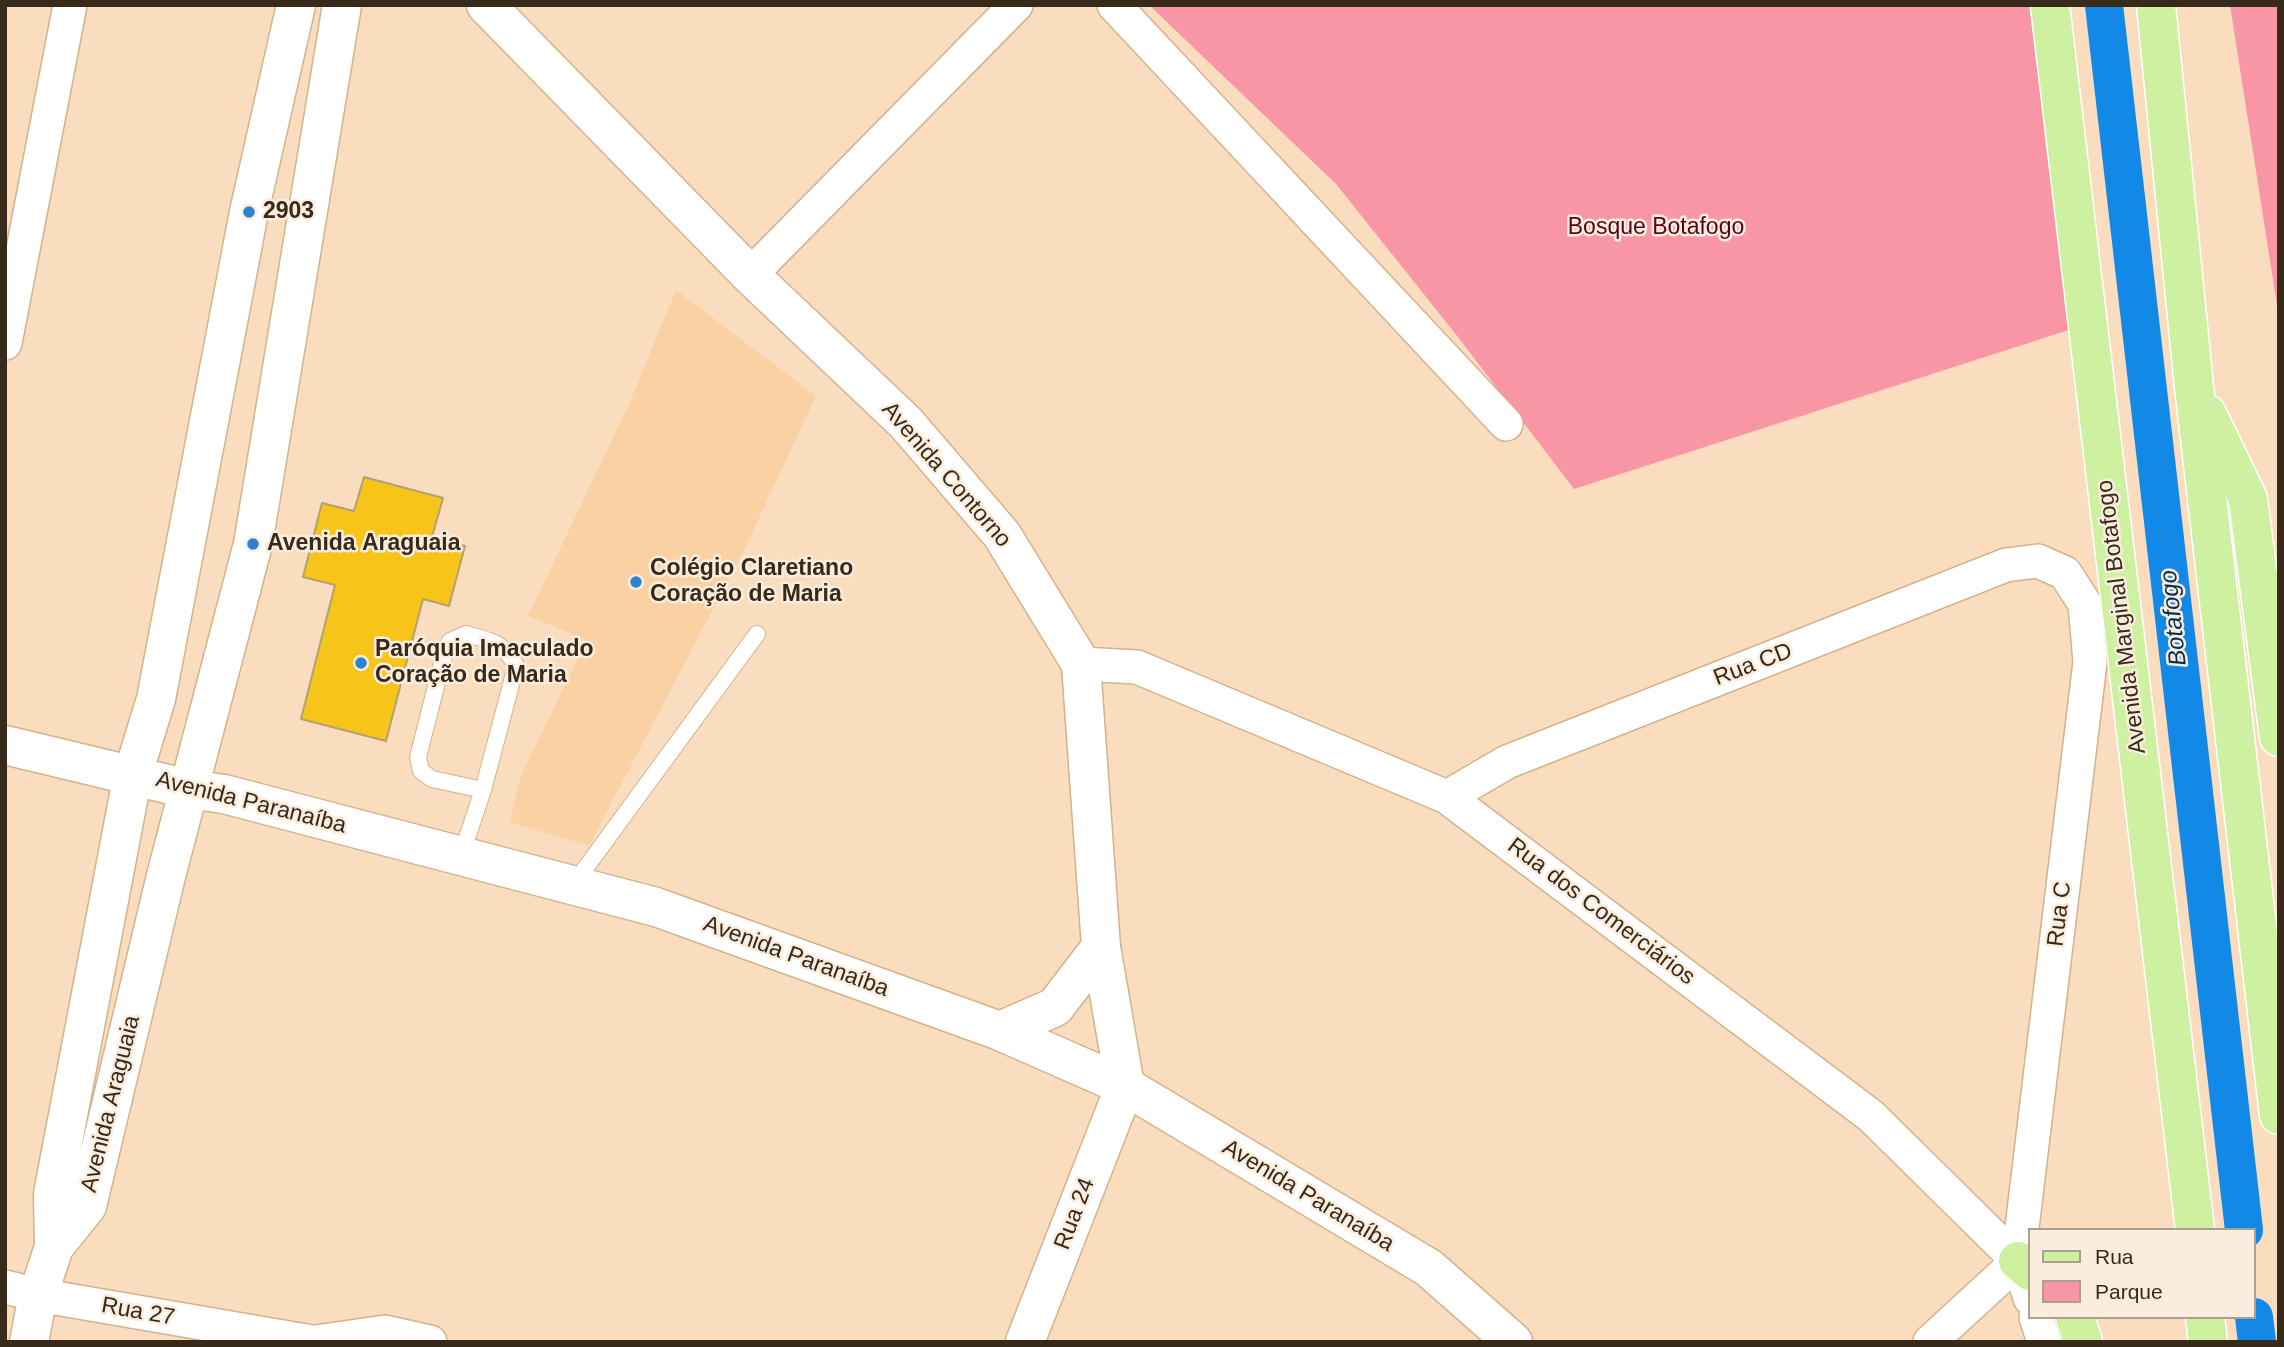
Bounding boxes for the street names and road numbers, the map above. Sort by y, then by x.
street label: Avenida Contorno [875,397,1017,553]
street label: Avenida Marginal Botafogo [2091,478,2153,756]
street label: Rua CD [1710,637,1796,693]
street label: Avenida Paranaíba [153,766,349,840]
street label: Rua dos Comerciários [1502,833,1700,991]
street label: Rua C [2042,880,2078,948]
street label: Avenida Paranaíba [700,911,892,1003]
street label: Avenida Araguaia [76,1013,146,1195]
street label: Avenida Paranaíba [1217,1134,1399,1258]
street label: Rua 24 [1049,1174,1101,1254]
street label: Rua 27 [99,1292,177,1332]

